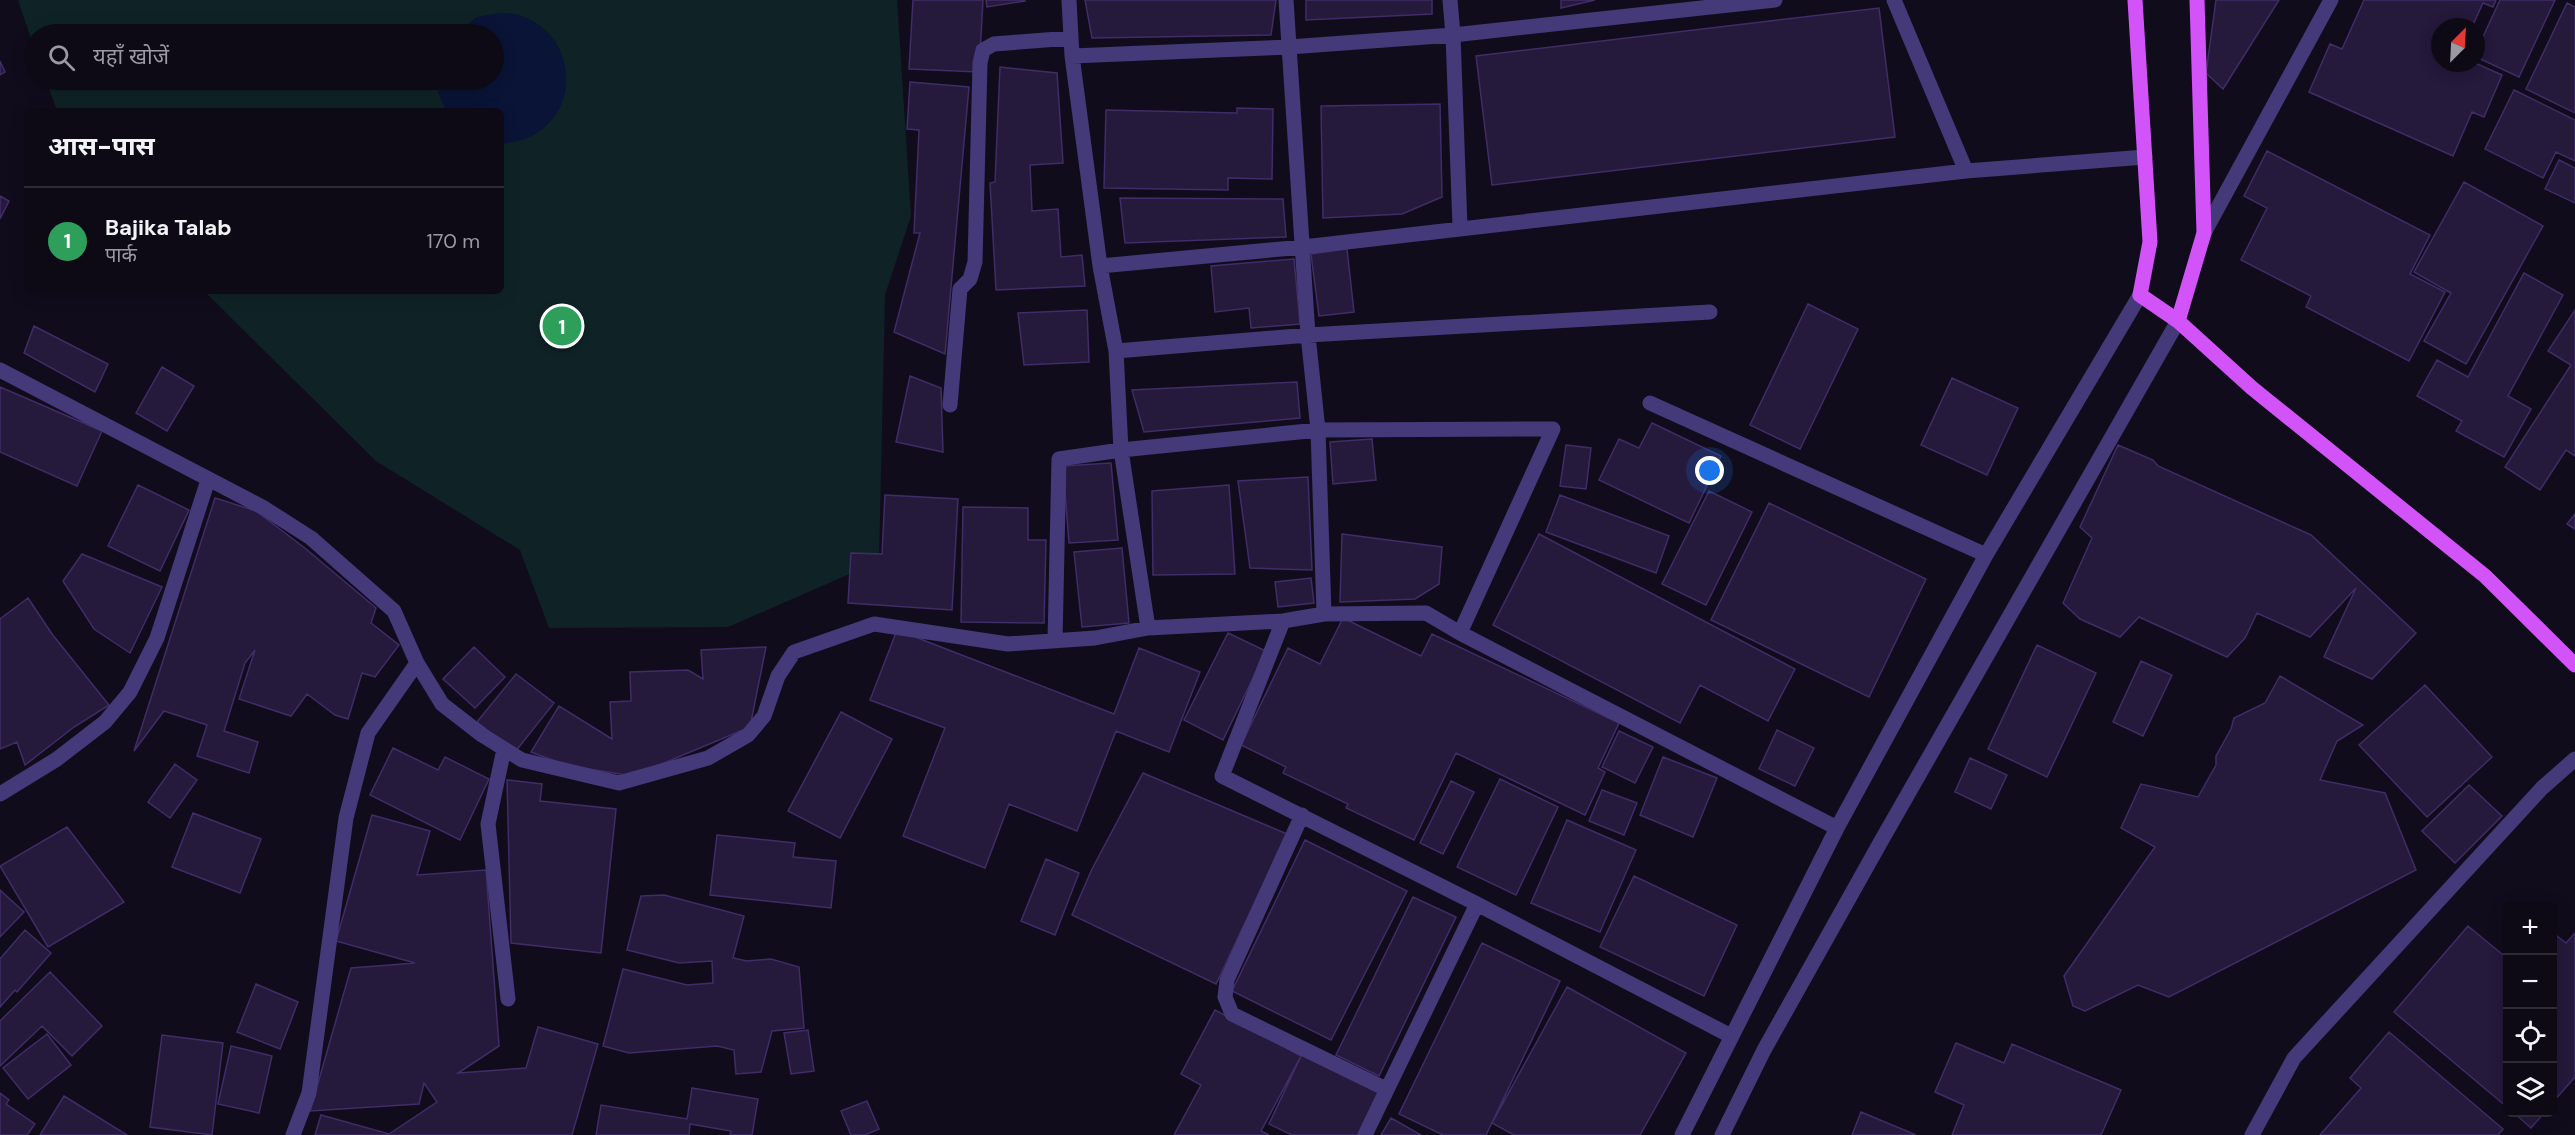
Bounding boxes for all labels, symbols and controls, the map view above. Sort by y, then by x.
north arrow [2431,18,2485,72]
search box [24,24,504,90]
icon: search [45,41,78,74]
text: यहाँ खोजें [93,42,169,71]
text: आस-पास [48,129,155,163]
text: Bajika Talab [105,213,232,242]
text: 1 [64,228,71,254]
text: 170 m [427,228,480,254]
text: पार्क [105,242,137,268]
pin: 1 [542,304,582,348]
your location [1695,456,1724,485]
map controls [2503,901,2557,1117]
button: + [2503,901,2557,955]
button: − [2503,955,2557,1009]
button: locate [2503,1009,2557,1063]
button: layers [2503,1063,2557,1117]

